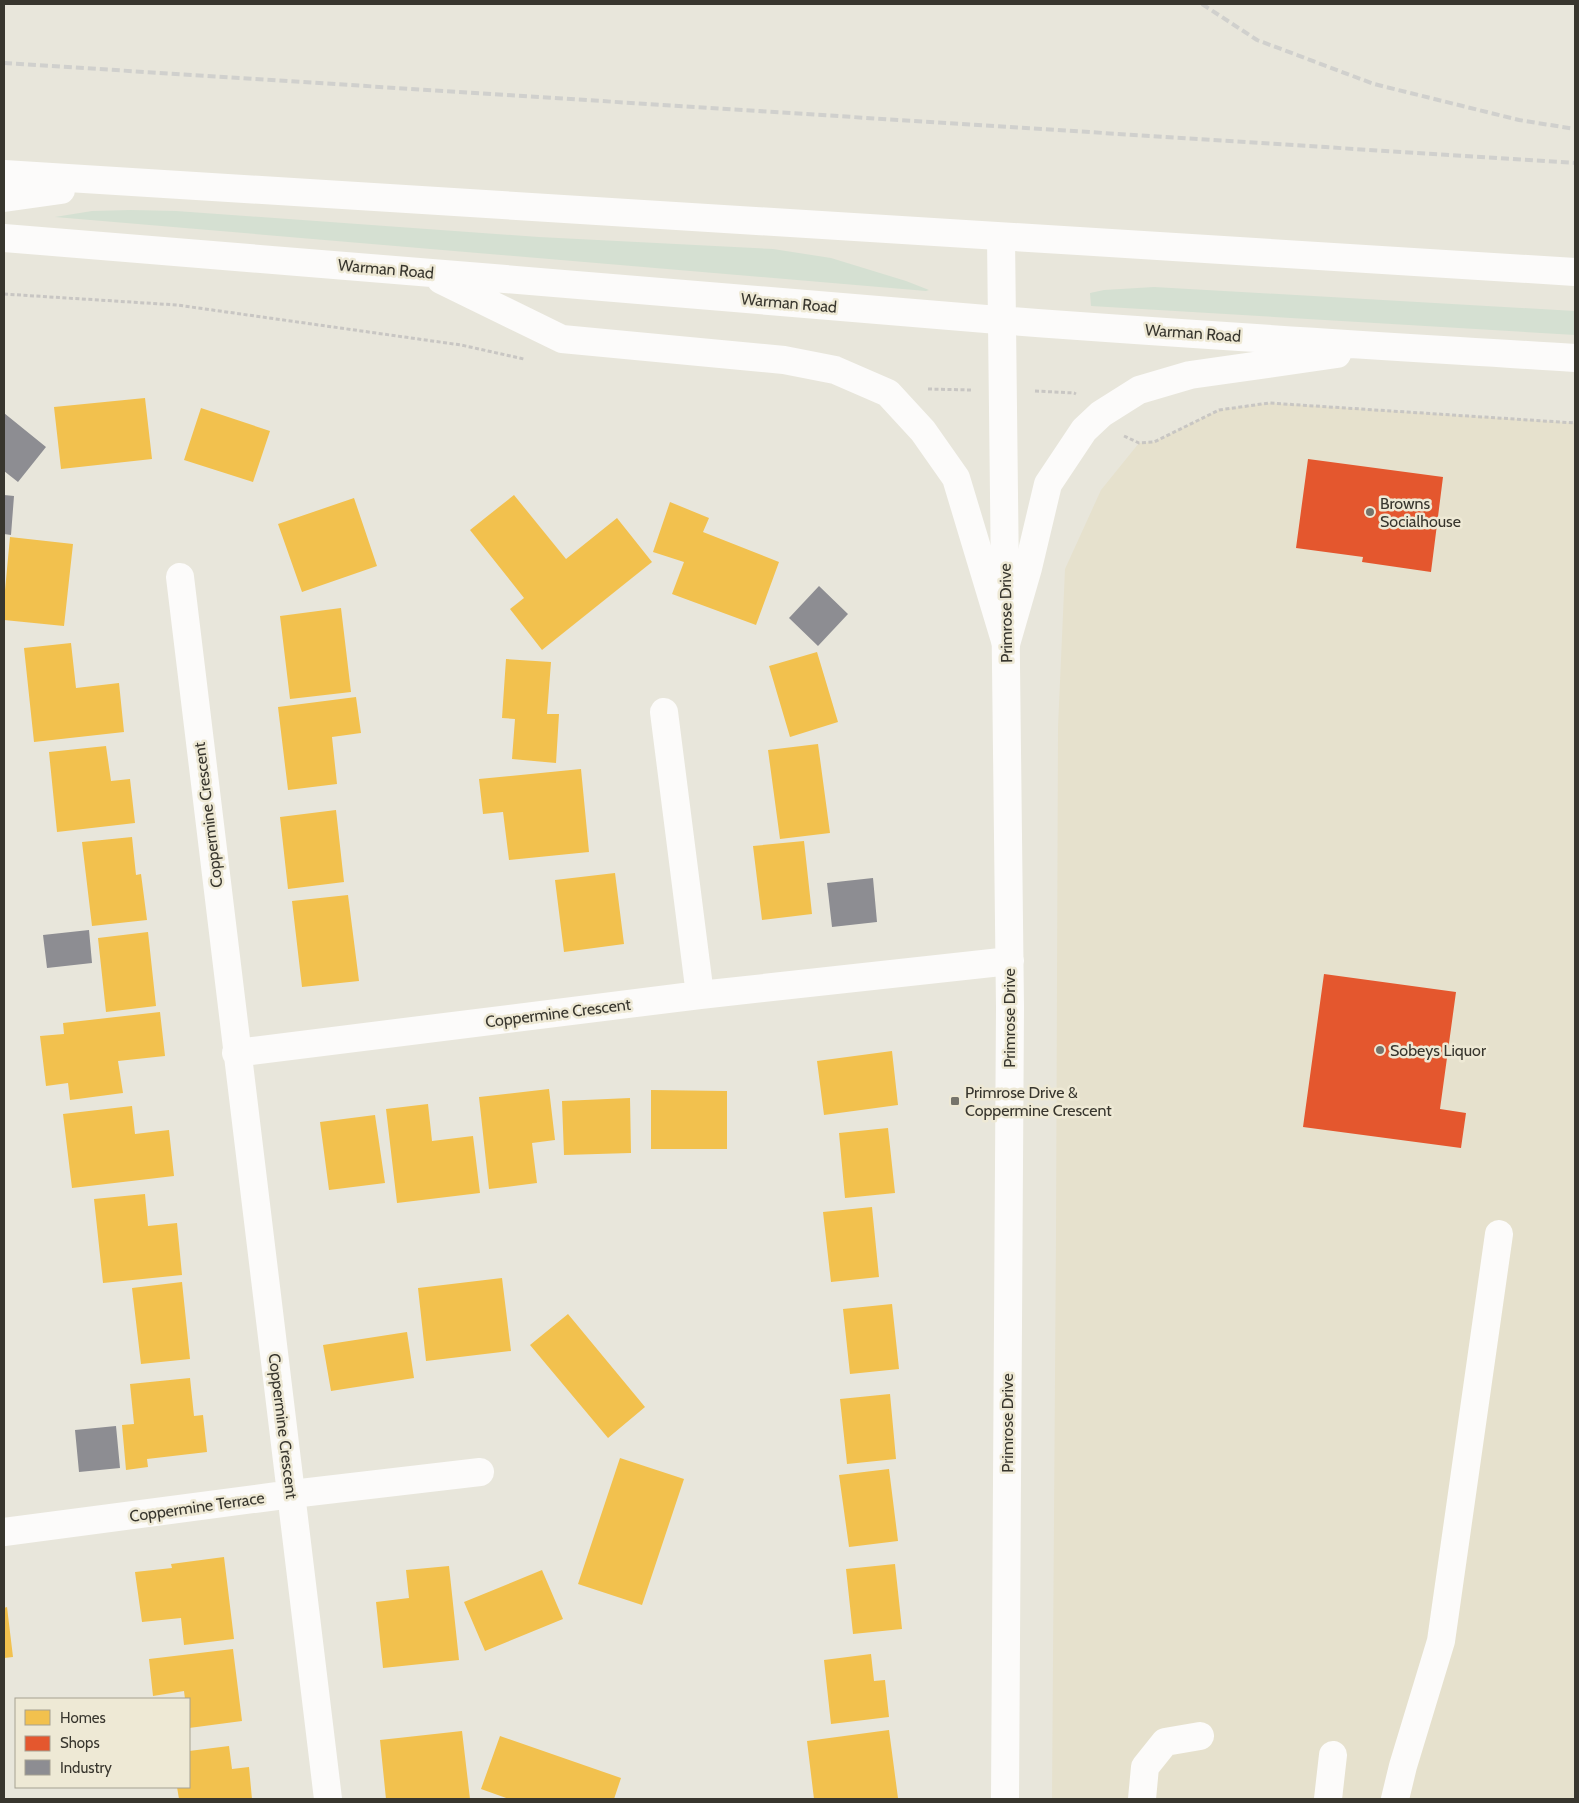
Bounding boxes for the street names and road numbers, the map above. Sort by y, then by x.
street label: Warman Road [337,255,435,283]
street label: Warman Road [740,289,838,317]
street label: Warman Road [1144,320,1242,346]
street label: Primrose Drive [996,563,1016,663]
street label: Coppermine Crescent [190,740,226,889]
street label: Primrose Drive [1000,968,1019,1068]
street label: Coppermine Crescent [484,995,633,1031]
street label: Coppermine Crescent [265,1352,301,1501]
street label: Primrose Drive [998,1373,1017,1473]
street label: Coppermine Terrace [128,1488,266,1526]

